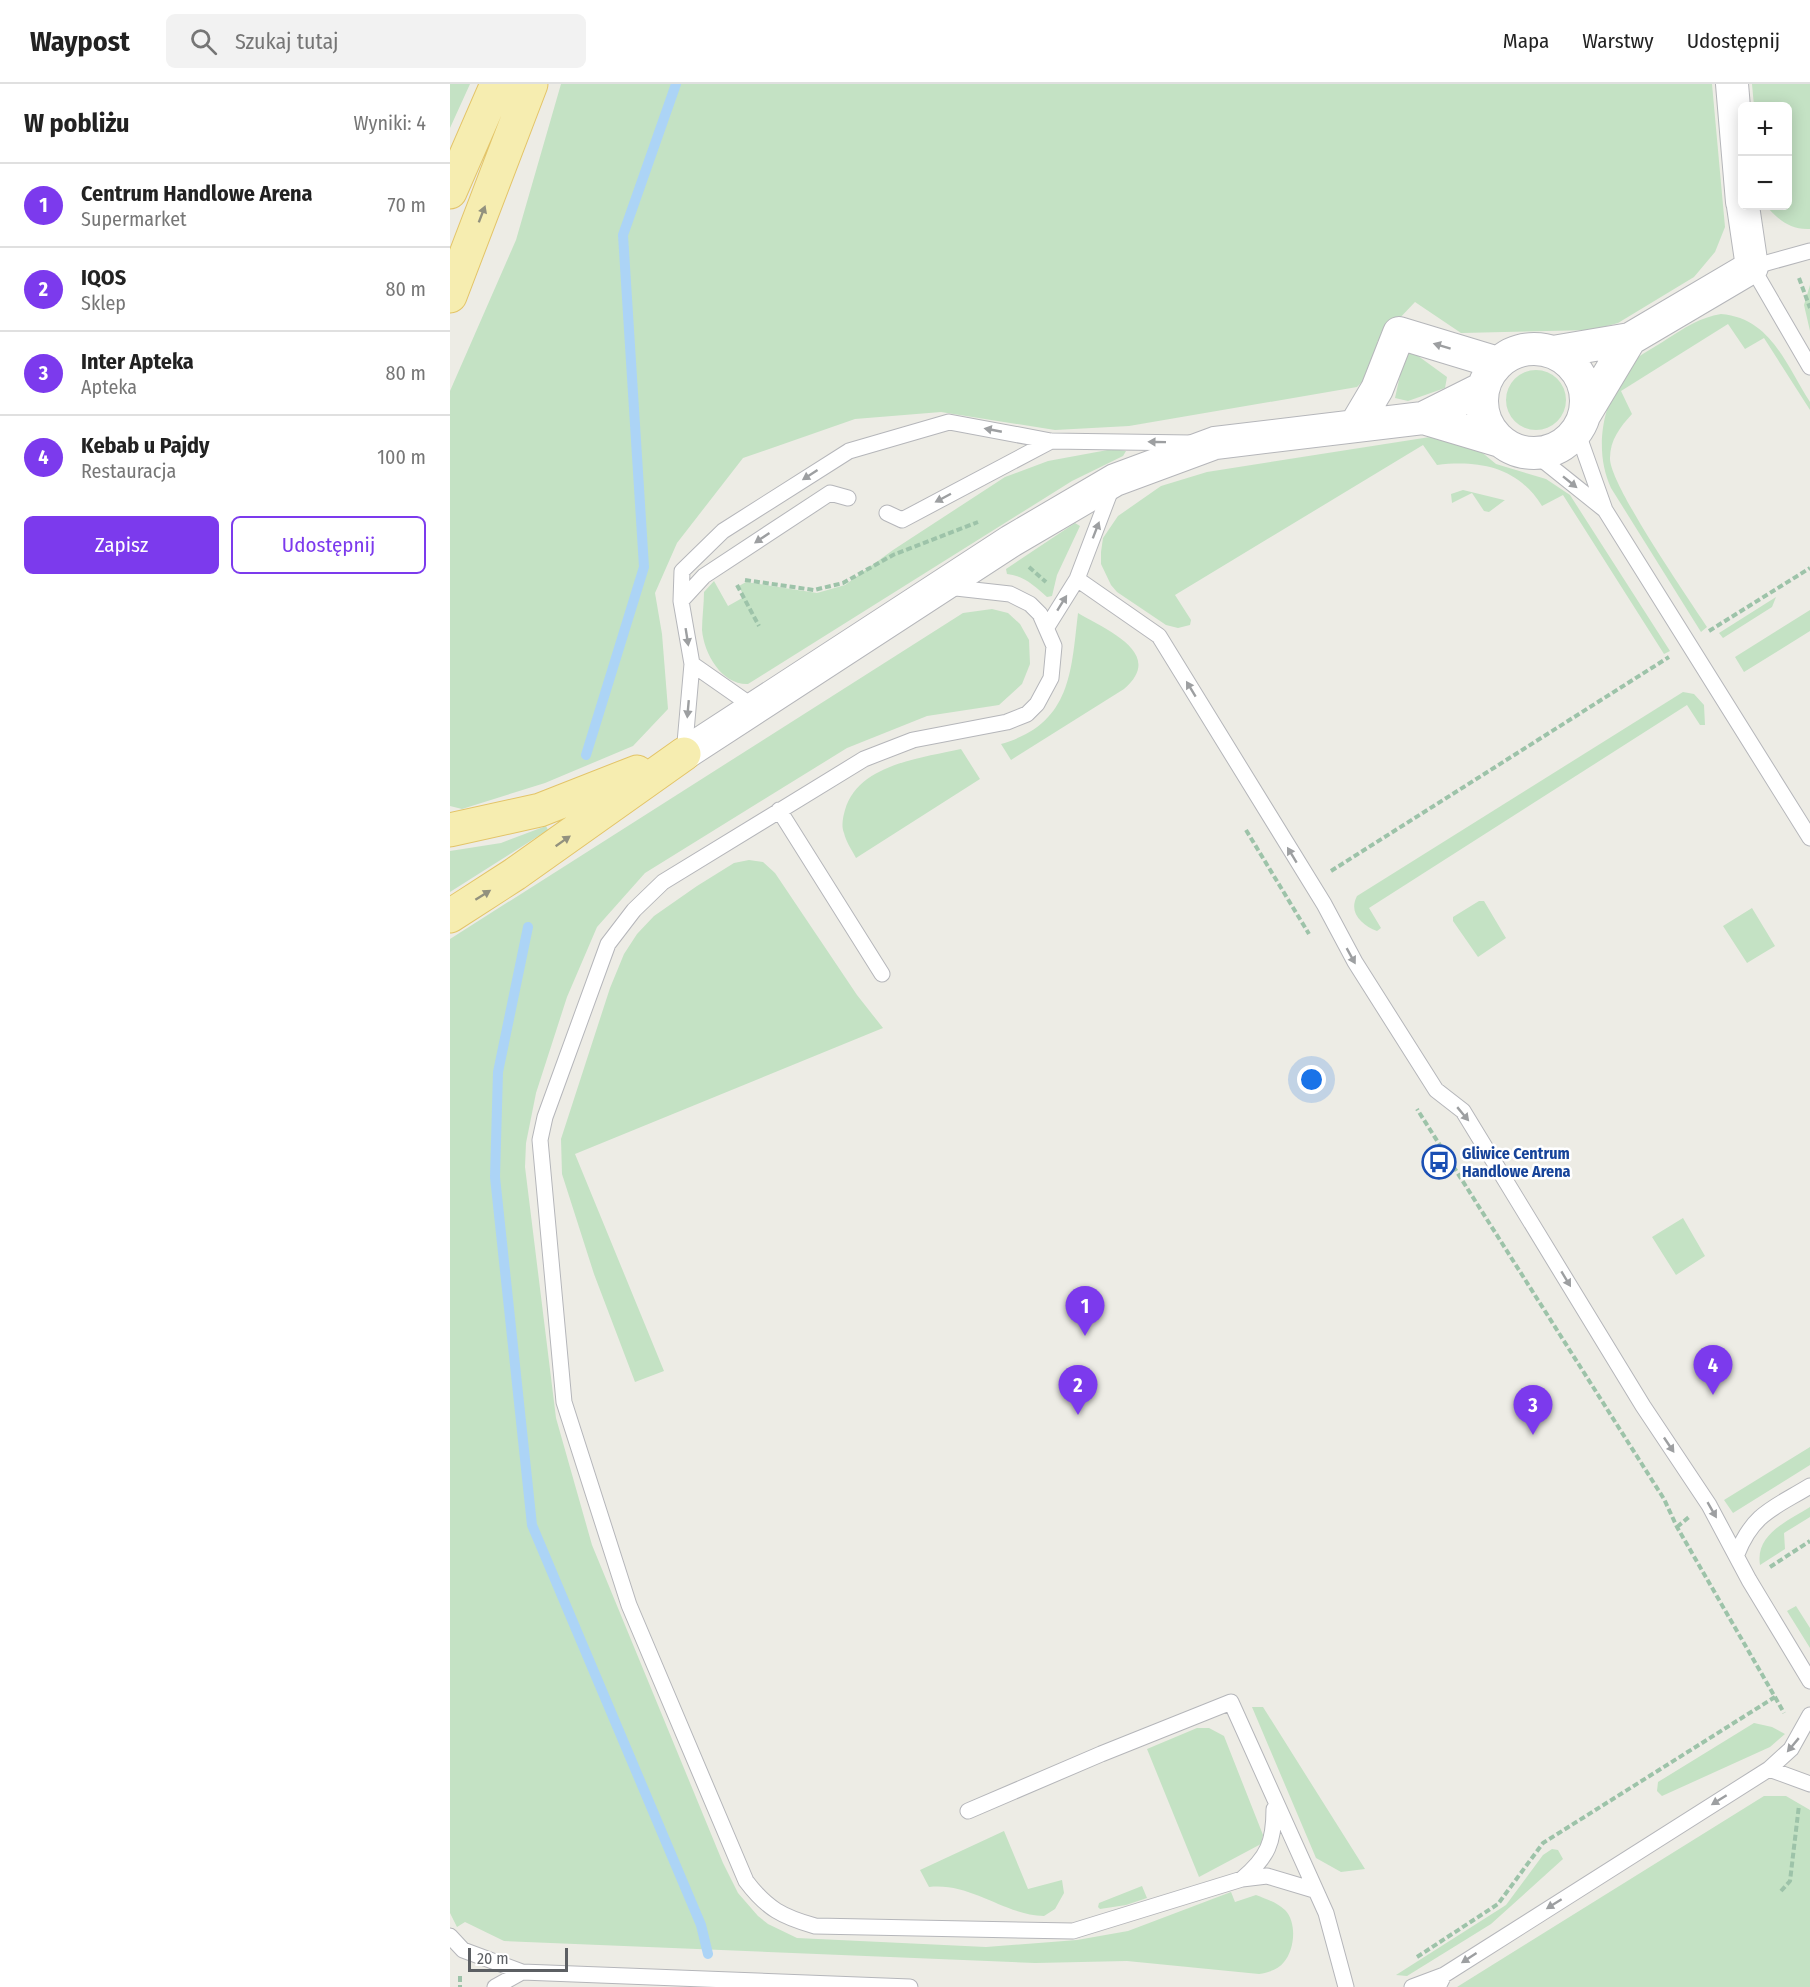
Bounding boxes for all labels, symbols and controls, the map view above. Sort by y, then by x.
search box [166,14,586,68]
text: Waypost [30,25,130,58]
icon: search [187,25,220,58]
text: Szukaj tutaj [235,28,339,55]
text: Mapa [1503,28,1549,54]
text: Warstwy [1582,28,1654,54]
text: Udostępnij [1687,28,1780,54]
map controls [1738,102,1792,210]
button: + [1738,102,1792,156]
text: W pobliżu [24,108,130,139]
text: Wyniki: 4 [354,111,426,135]
button: − [1738,156,1792,210]
text: Centrum Handlowe Arena [81,180,313,207]
text: 1 [39,193,48,217]
text: 70 m [388,193,426,217]
one-way arrow [478,204,488,222]
text: Supermarket [81,207,187,231]
text: IQOS [81,264,126,291]
text: 2 [39,277,48,301]
text: 80 m [386,277,426,301]
text: Sklep [81,291,126,315]
one-way arrow [1433,341,1451,350]
text: Inter Apteka [81,348,194,375]
text: 3 [39,361,48,385]
text: 80 m [386,361,426,385]
text: Apteka [81,375,137,399]
one-way arrow [983,425,1002,434]
text: Kebab u Pajdy [81,432,210,459]
one-way arrow [1147,437,1166,447]
text: 4 [38,445,49,469]
text: 100 m [377,445,426,469]
text: Restauracja [81,459,176,483]
one-way arrow [802,470,818,481]
one-way arrow [1562,475,1578,488]
one-way arrow [934,493,951,503]
button: Zapisz [24,516,219,574]
button: Udostępnij [231,516,426,574]
one-way arrow [1091,520,1101,538]
one-way arrow [754,532,770,543]
one-way arrow [1056,595,1067,611]
one-way arrow [683,627,692,646]
one-way arrow [1185,681,1196,697]
one-way arrow [683,699,693,718]
one-way arrow [555,835,570,847]
one-way arrow [1287,847,1298,863]
one-way arrow [474,889,490,901]
one-way arrow [1346,948,1356,965]
your location [1297,1065,1326,1094]
one-way arrow [1457,1106,1470,1122]
bus stop icon: Gliwice Centrum Handlowe Arena [1421,1144,1457,1180]
place label: Gliwice Centrum Handlowe Arena [1462,1144,1571,1181]
one-way arrow [1560,1271,1571,1287]
pin: 1 [1066,1286,1104,1336]
pin: 4 [1694,1346,1732,1395]
pin: 2 [1058,1366,1098,1415]
pin: 3 [1514,1386,1552,1435]
one-way arrow [1663,1436,1675,1452]
one-way arrow [1706,1502,1717,1518]
one-way arrow [1787,1737,1800,1752]
one-way arrow [1711,1795,1727,1806]
one-way arrow [1546,1899,1562,1910]
scale bar [468,1945,568,1972]
text: 20 m [477,1949,508,1968]
one-way arrow [1461,1953,1477,1964]

